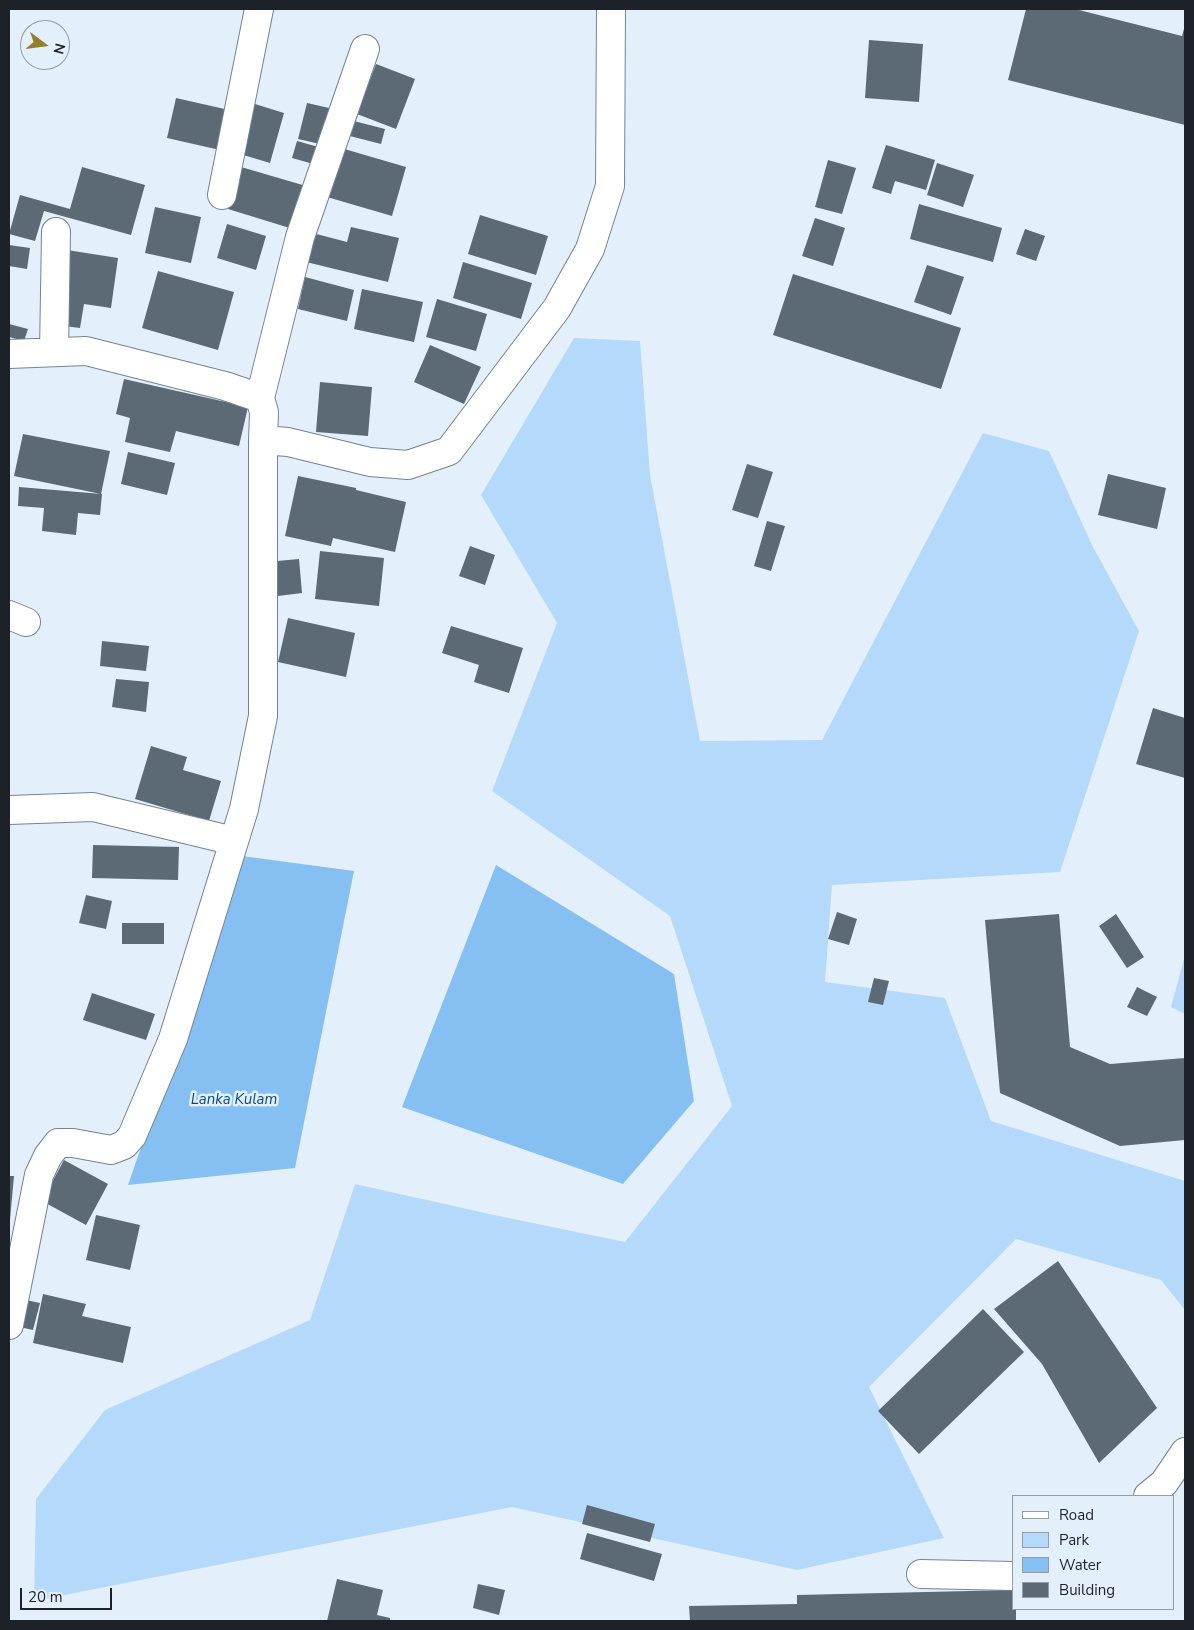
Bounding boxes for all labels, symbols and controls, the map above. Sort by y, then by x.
north arrow [20,20,70,70]
text: N [48,41,70,56]
water label: Lanka Kulam [191,1091,277,1109]
legend [1012,1495,1174,1610]
text: Road [1059,1505,1094,1525]
text: Park [1059,1530,1089,1550]
text: Water [1059,1555,1101,1575]
scale bar [22,1578,115,1610]
text: Building [1059,1580,1115,1600]
text: 20 m [28,1587,63,1607]

